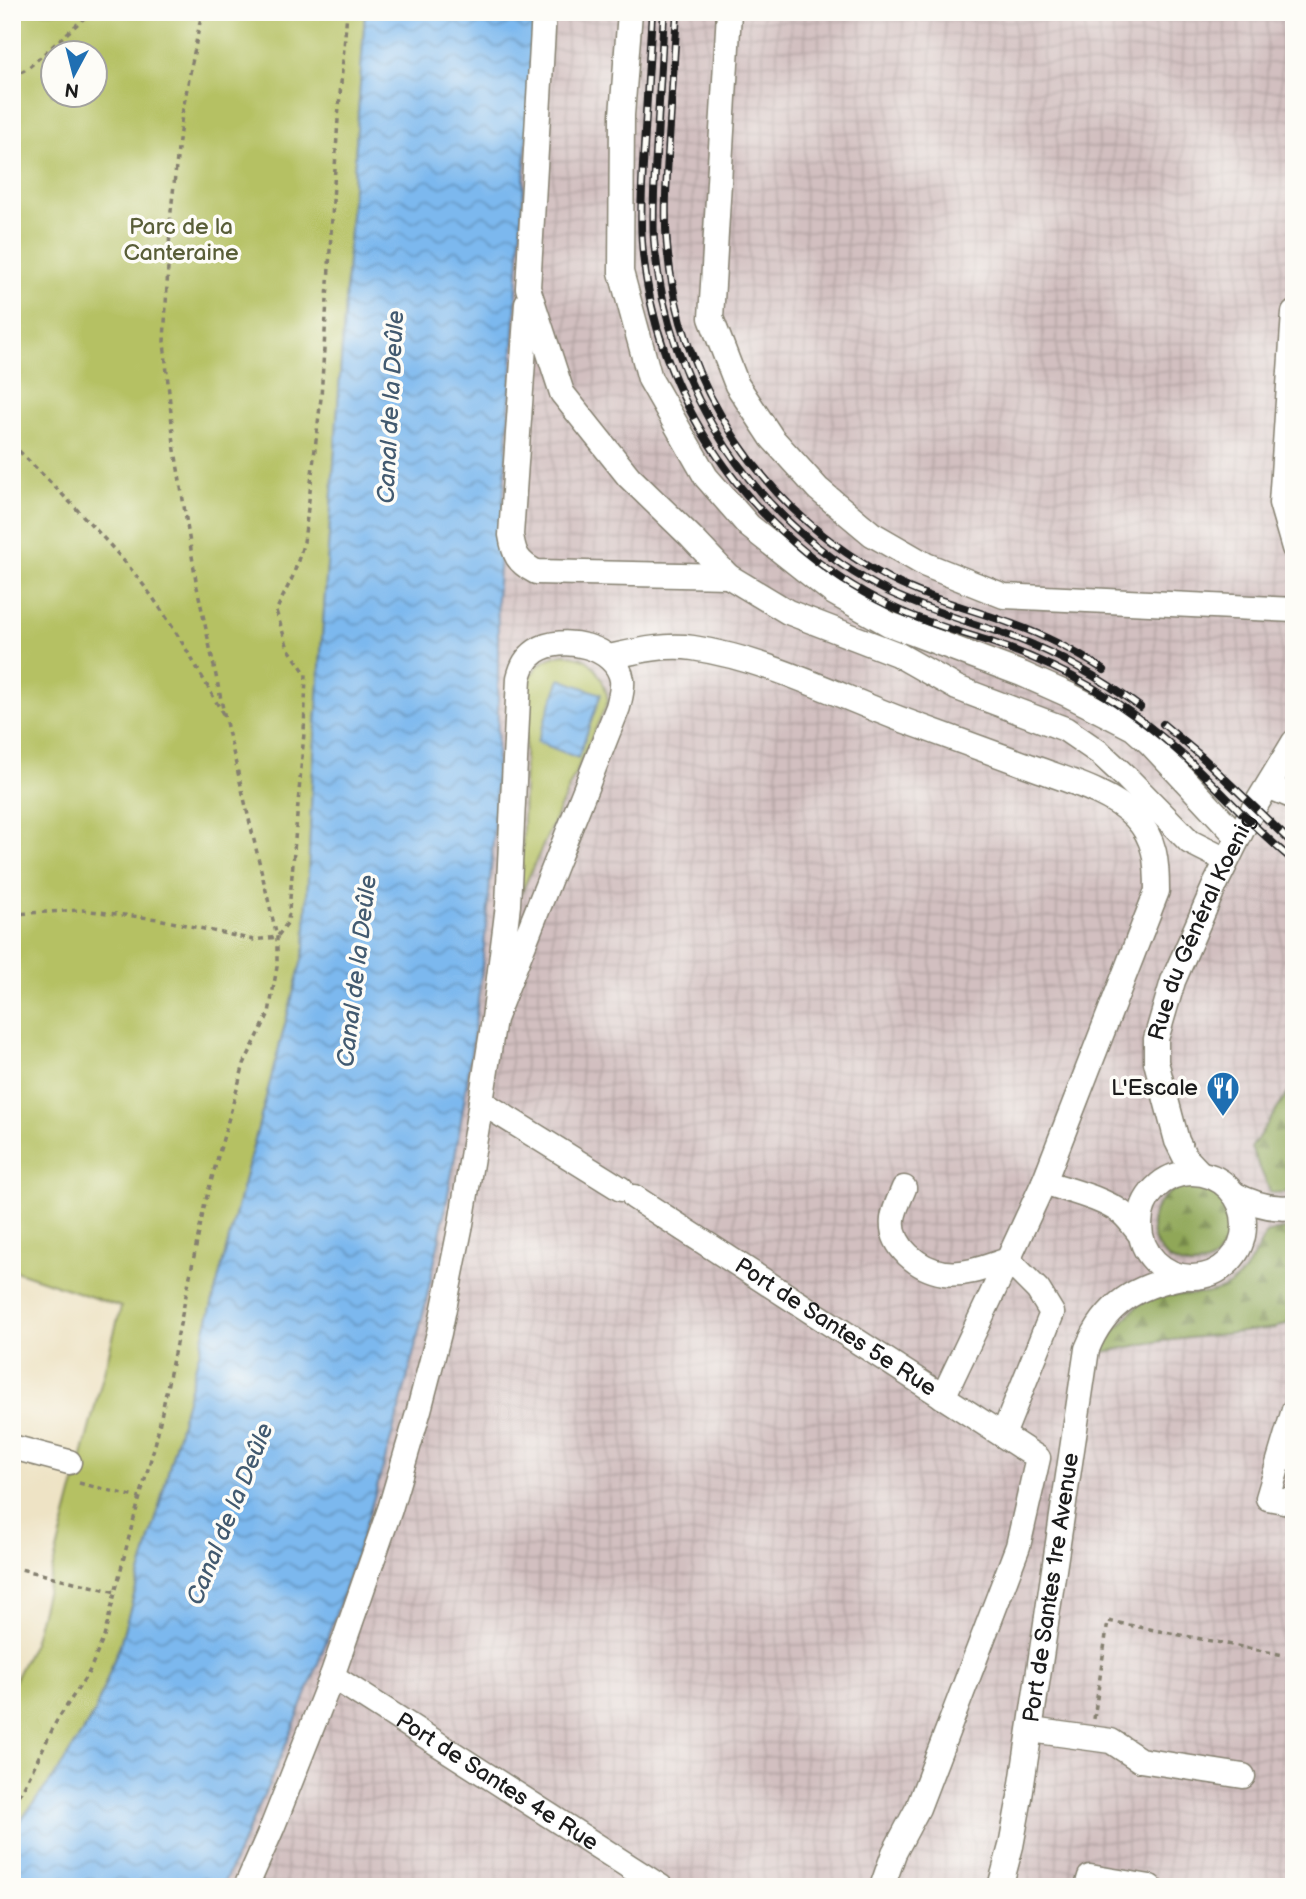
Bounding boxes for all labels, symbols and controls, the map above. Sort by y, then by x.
north arrow [38,38,108,108]
text: N [64,77,81,102]
park label: Parc de la Canteraine [123,213,239,267]
water label: Canal de la Deûle [371,310,411,504]
street label: Rue du Général Koenig [1142,808,1262,1044]
water label: Canal de la Deûle [331,873,383,1069]
restaurant icon: L'Escale [1204,1069,1242,1118]
place label: L'Escale [1111,1074,1198,1102]
street label: Port de Santes 5e Rue [730,1252,942,1403]
water label: Canal de la Deûle [180,1419,280,1609]
street label: Port de Santes 1re Avenue [1017,1451,1085,1724]
street label: Port de Santes 4e Rue [390,1707,604,1857]

